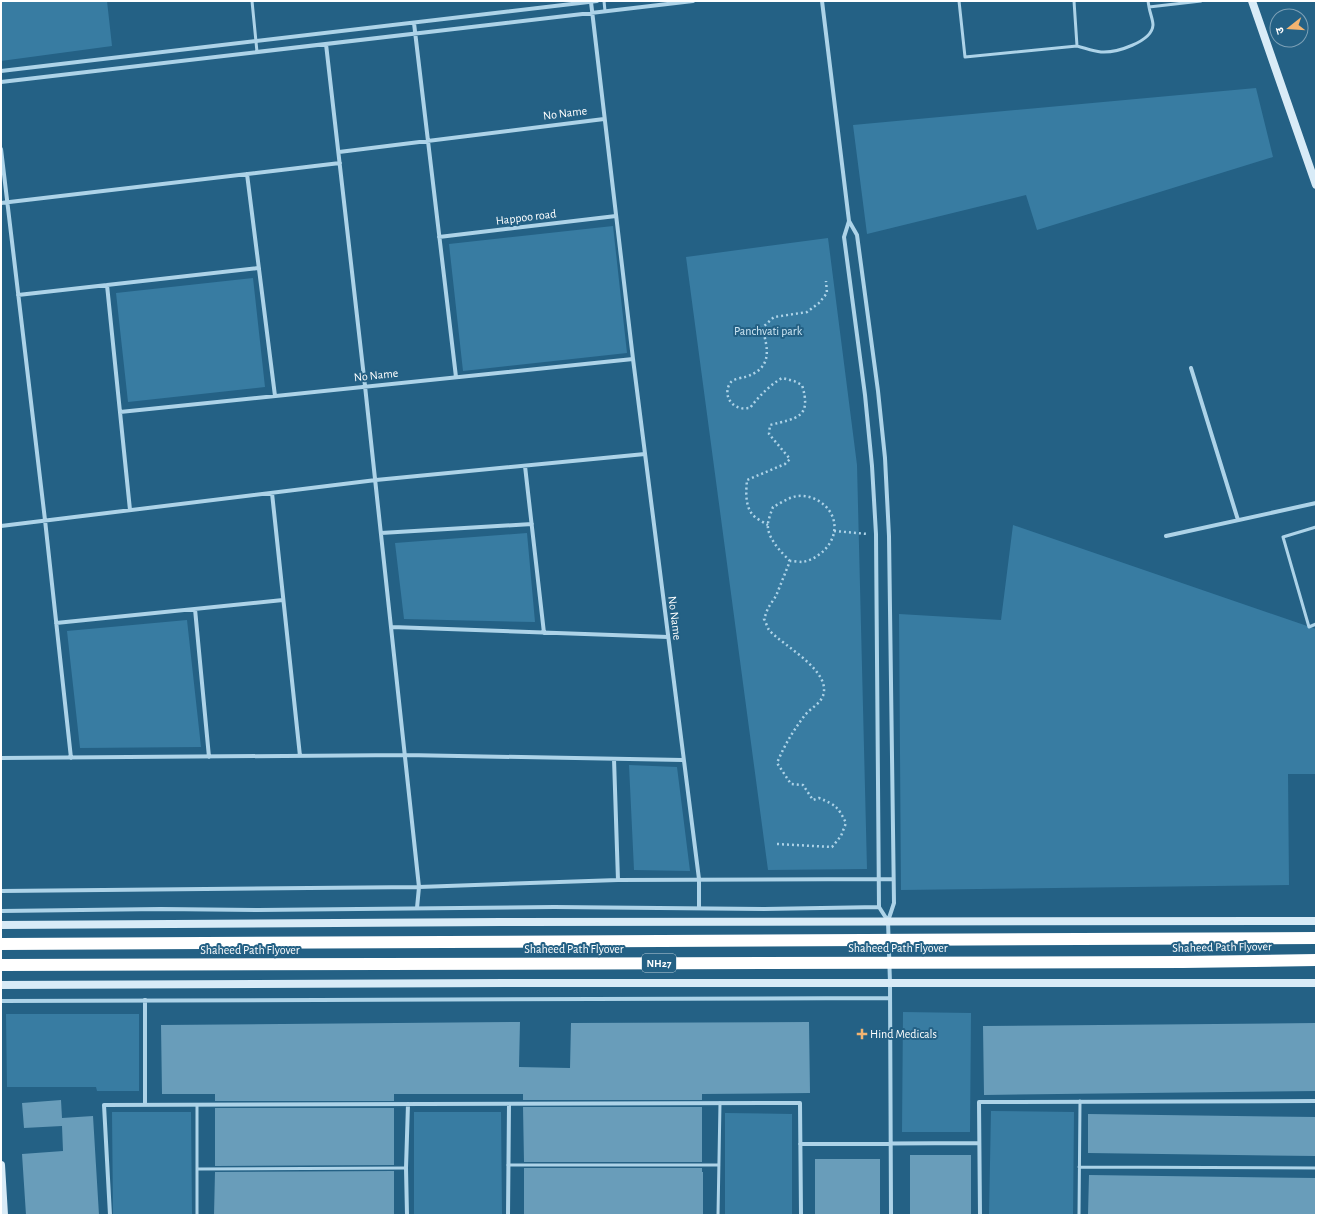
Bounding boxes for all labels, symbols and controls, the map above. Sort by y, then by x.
north arrow [1269,8,1309,48]
text: उ [1274,26,1286,35]
street label: No Name [542,104,588,122]
street label: Happoo road [495,207,557,227]
park label: Panchvati park [734,325,803,337]
street label: No Name [353,367,399,383]
street label: No Name [666,595,684,641]
street label: Shaheed Path Flyover [1172,940,1272,955]
street label: Shaheed Path Flyover [848,942,948,955]
street label: Shaheed Path Flyover [524,943,624,956]
street label: Shaheed Path Flyover [200,944,300,957]
road number: NH27 [642,954,676,972]
place label: Hind Medicals [870,1028,937,1040]
marker: Hind Medicals [857,1029,867,1039]

